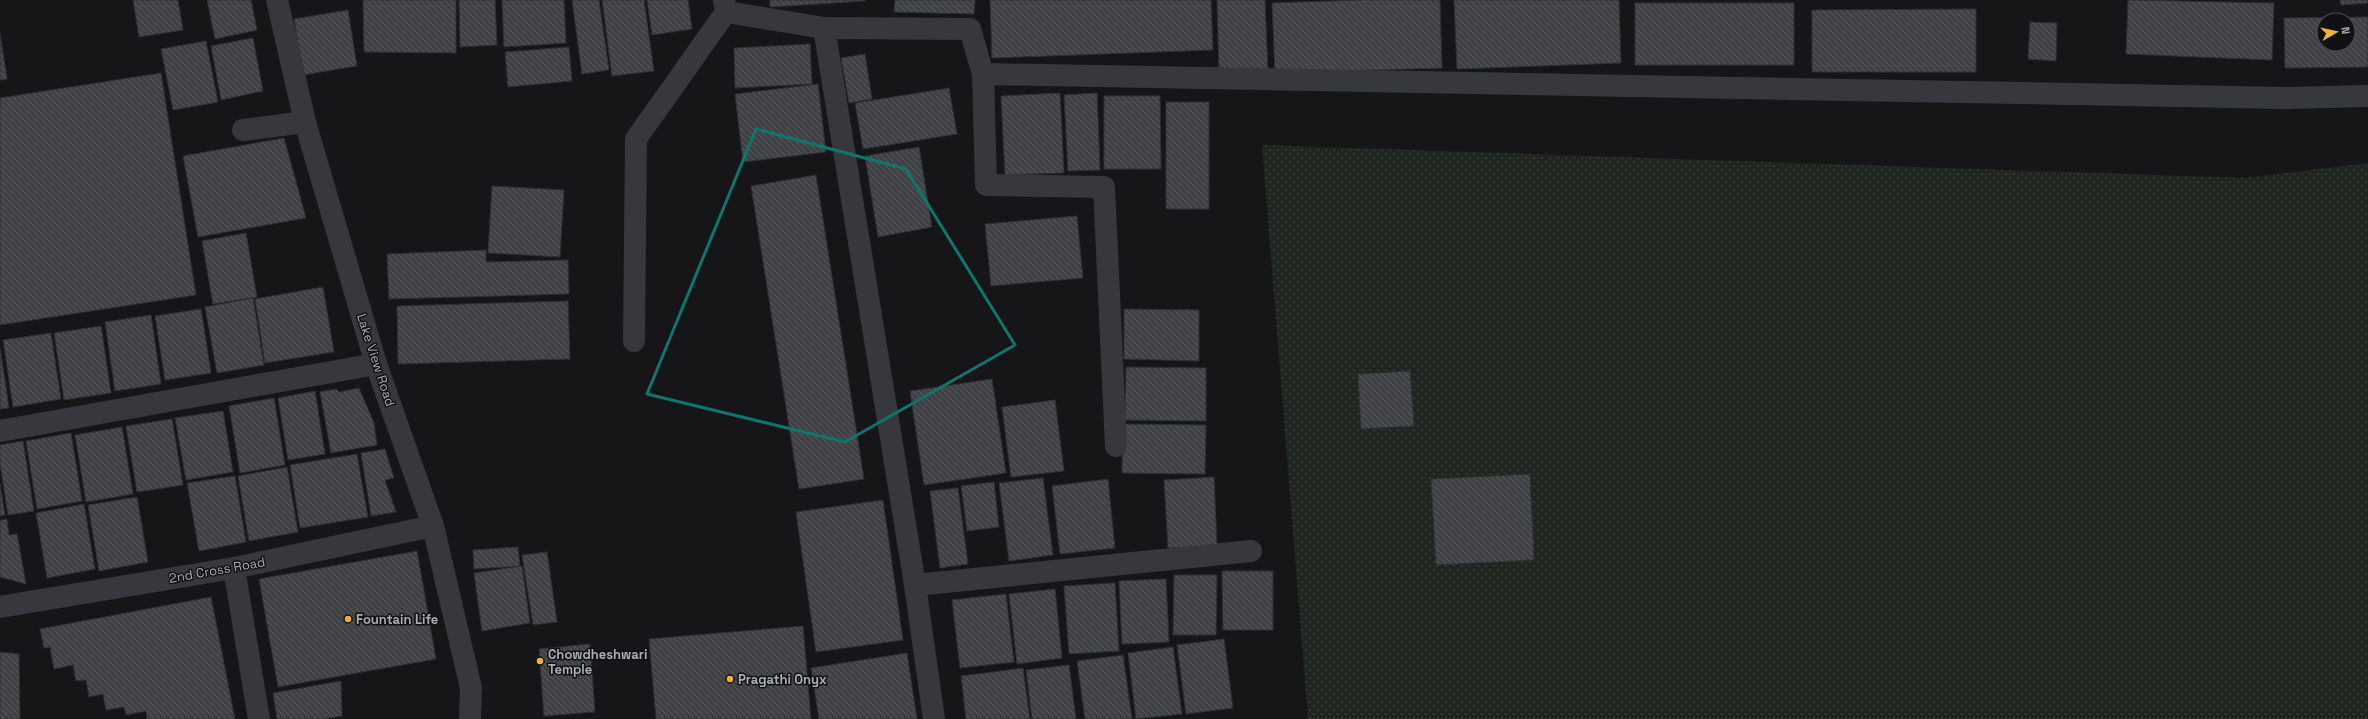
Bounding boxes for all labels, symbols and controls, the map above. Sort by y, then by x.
north arrow [2316,12,2356,52]
text: N [2338,26,2353,35]
street label: Lake View Road [353,311,399,409]
street label: 2nd Cross Road [167,553,267,587]
place label: Fountain Life [356,611,438,628]
marker: Fountain Life [343,614,353,624]
place label: Chowdheshwari Temple [548,646,647,678]
marker: Chowdheshwari Temple [535,656,545,666]
place label: Pragathi Onyx [738,671,827,688]
marker: Pragathi Onyx [725,674,735,684]

